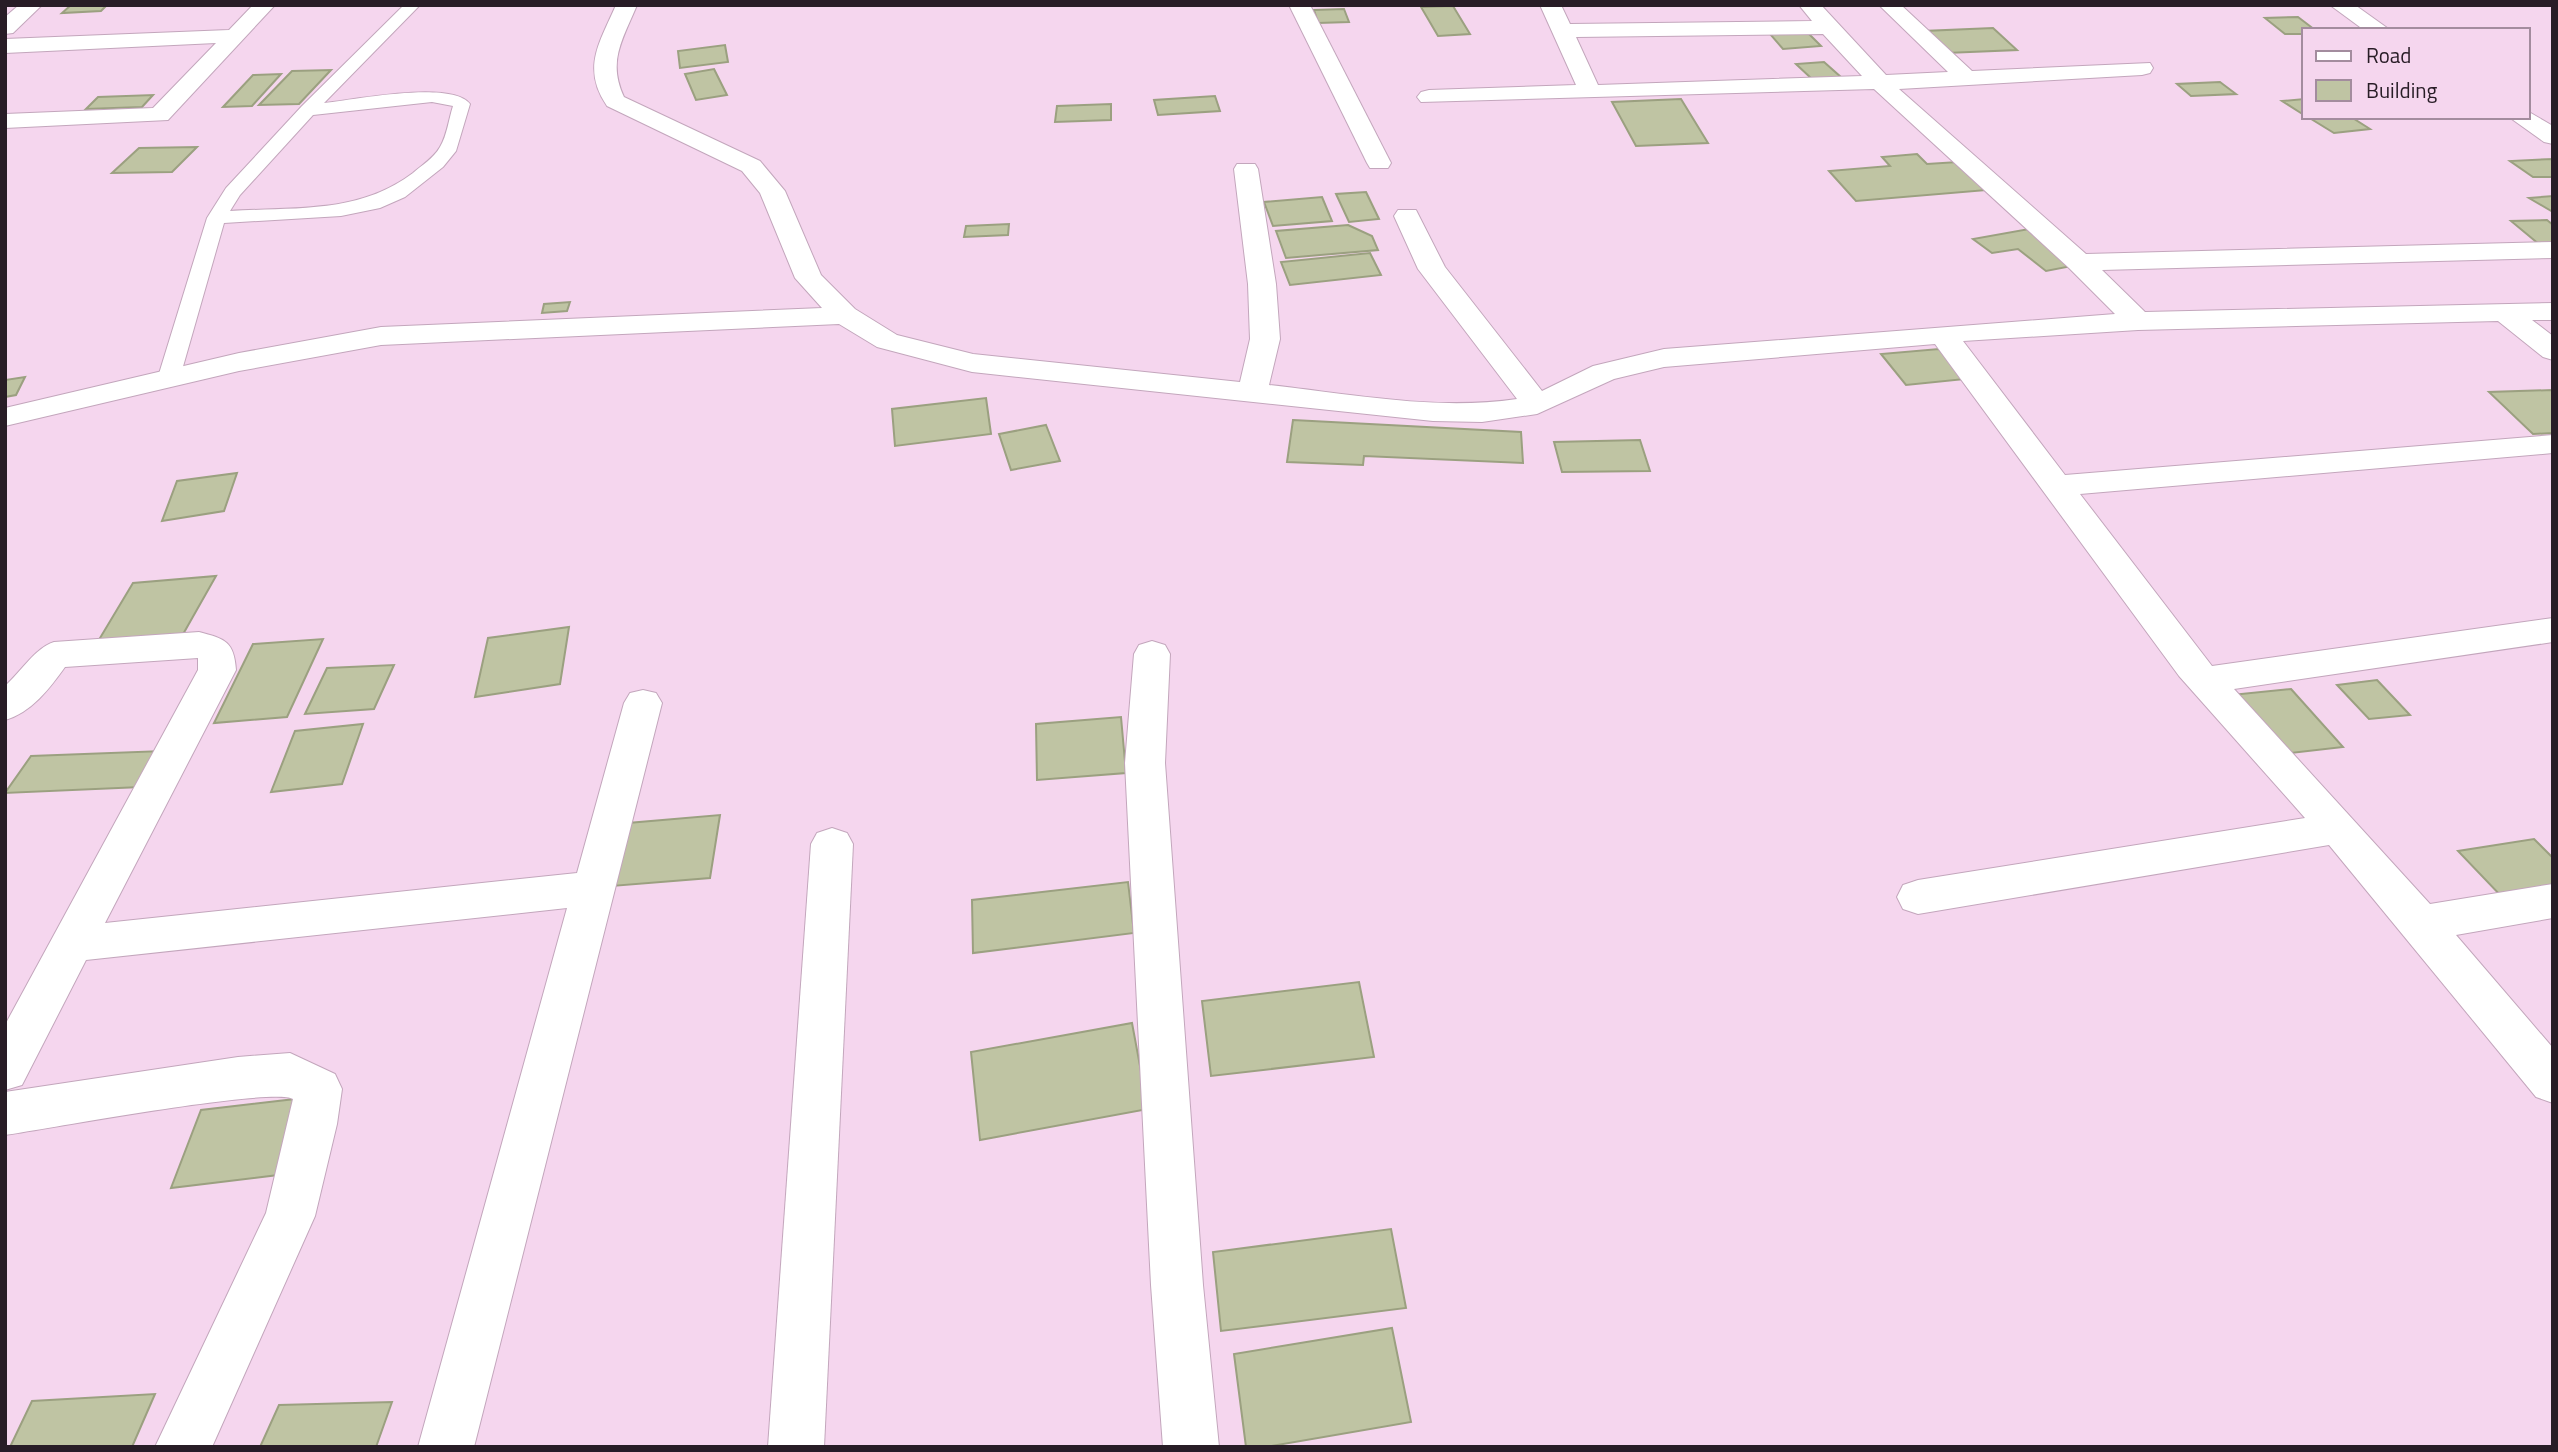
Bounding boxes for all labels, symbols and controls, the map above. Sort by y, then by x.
legend [2302,28,2530,119]
text: Road [2366,39,2411,71]
text: Building [2366,74,2438,106]

